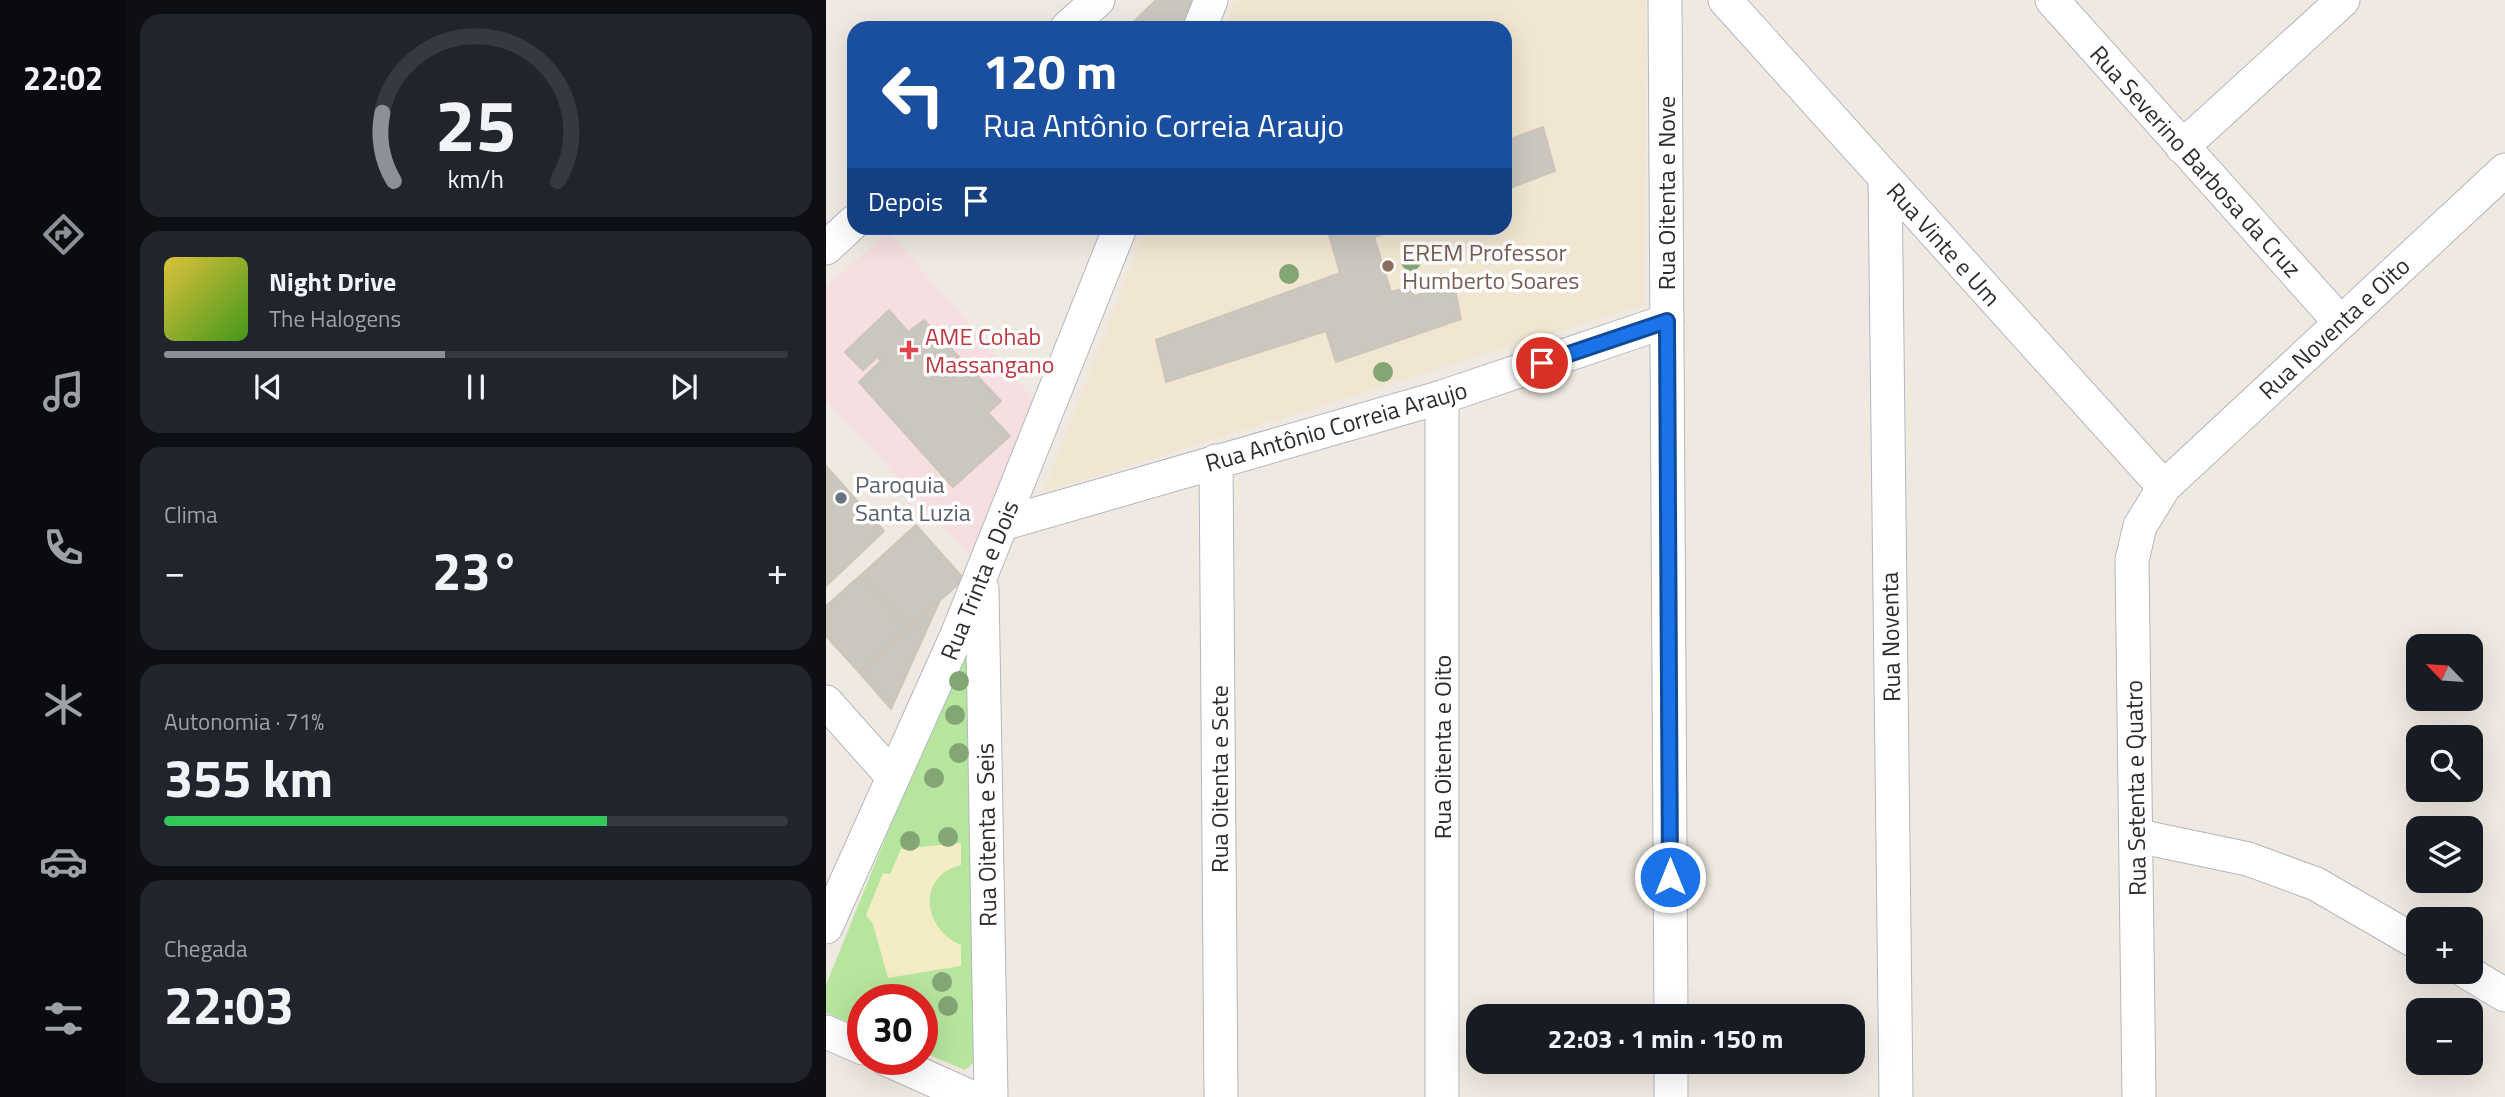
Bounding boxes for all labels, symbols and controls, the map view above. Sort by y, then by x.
text: 120 m [983,33,1117,108]
street label: Rua Severino Barbosa da Cruz [2082,37,2310,285]
icon: left [868,49,959,140]
text: 22:02 [23,54,103,102]
text: 25 [435,70,517,180]
street label: Rua Oitenta e Nove [1648,96,1684,290]
text: Rua Antônio Correia Araujo [983,101,1344,149]
text: km/h [448,160,504,198]
street label: Rua Vinte e Um [1879,174,2009,314]
text: Depois [868,182,943,221]
icon: arrive [957,182,995,220]
icon: directions [39,210,88,259]
place label: EREM Professor Humberto Soares [1402,234,1579,298]
street label: Rua Noventa e Oito [2250,248,2418,408]
marker: EREM Professor Humberto Soares [1380,258,1396,274]
text: Night Drive [269,262,396,301]
text: The Halogens [269,301,401,336]
place label: AME Cohab Massangano [925,318,1054,382]
pin [1512,333,1572,393]
marker: AME Cohab Massangano [899,340,919,360]
icon: arrive [1523,344,1561,382]
icon: music [39,367,88,416]
icon: previous [249,368,287,406]
icon: pause [457,368,495,406]
icon: next [665,368,703,406]
street label: Rua Antônio Correia Araujo [1201,371,1471,481]
place label: Paroquia Santa Luzia [855,466,971,530]
marker: Paroquia Santa Luzia [833,490,849,506]
street label: Rua Trinta e Dois [931,495,1027,665]
text: Clima [164,497,218,532]
icon: phone [39,523,88,572]
text: 23° [432,531,520,610]
text: − [164,542,185,600]
text: + [767,542,788,600]
street label: Rua Noventa [1871,572,1909,702]
north arrow [2406,634,2483,710]
map controls [2406,634,2483,1075]
street label: Rua Oitenta e Oito [1424,655,1460,839]
icon: climate [39,680,88,729]
street label: Rua Setenta e Quatro [2115,680,2155,896]
street label: Rua Oitenta e Sete [1201,685,1237,873]
text: Autonomia · 71% [164,704,324,739]
button: search [2406,725,2483,802]
text: 355 km [164,738,333,817]
street label: Rua Oitenta e Seis [966,743,1006,927]
button: layers [2406,816,2483,893]
icon: car [39,837,88,886]
position arrow [1633,840,1707,914]
button: + [2406,907,2483,984]
text: Chegada [164,931,248,966]
text: 22:03 [164,965,294,1044]
speed limit sign: 30 [847,984,938,1075]
icon: filters [39,994,88,1043]
button: − [2406,998,2483,1075]
text: 22:03 · 1 min · 150 m [1548,1019,1783,1058]

